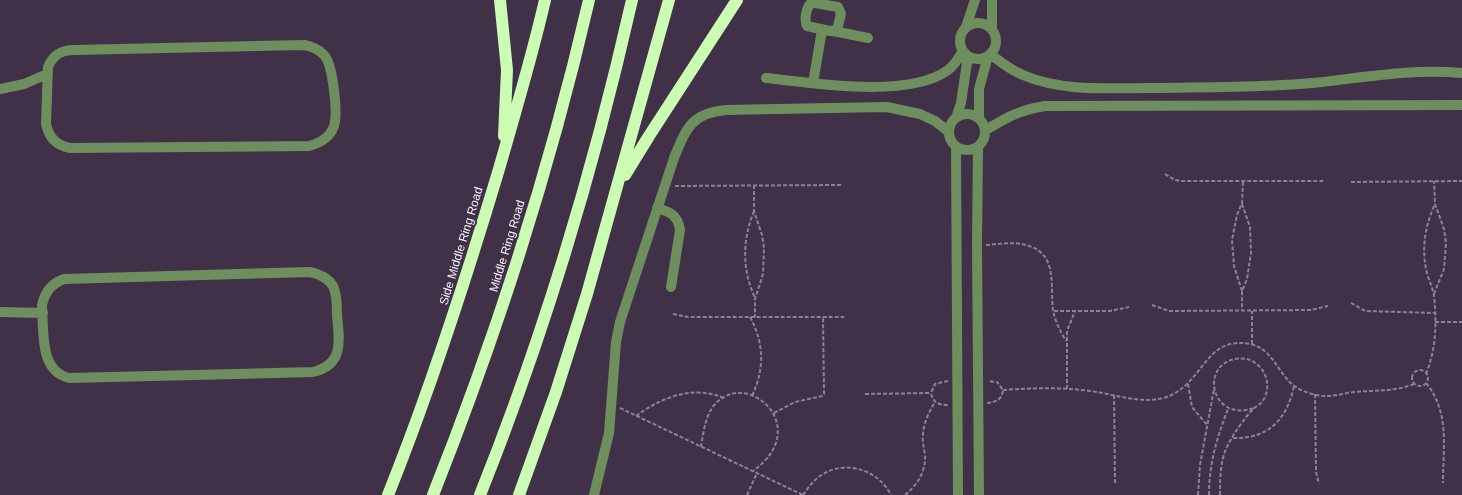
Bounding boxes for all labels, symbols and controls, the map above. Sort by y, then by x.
street label: Side Middle Ring Road [436,185,486,307]
street label: Middle Ring Road [486,198,528,294]

